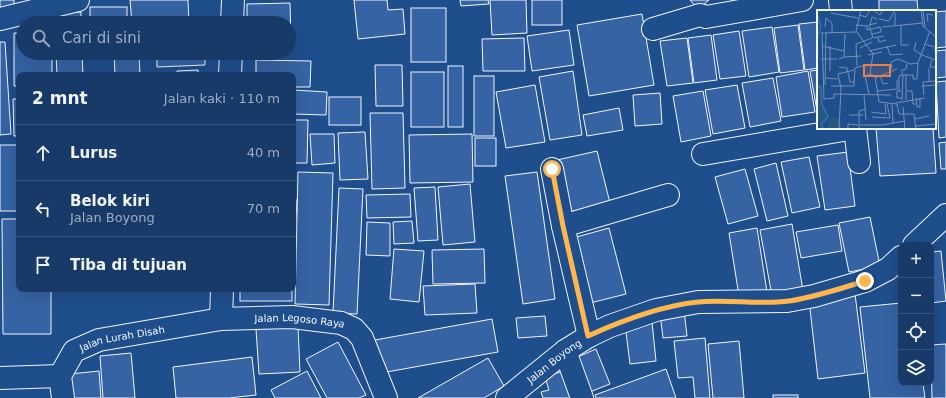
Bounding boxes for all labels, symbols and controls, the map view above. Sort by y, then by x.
inset map [817,10,936,129]
search box [16,16,296,60]
icon: search [30,27,52,49]
text: Cari di sini [62,29,141,47]
text: 2 mnt [32,88,88,108]
text: Jalan kaki · 110 m [164,91,280,106]
icon: ahead [32,142,54,164]
text: Lurus [70,144,117,162]
text: 40 m [247,145,280,160]
route start [543,160,561,178]
text: Belok kiri [70,192,150,210]
icon: left [32,198,54,220]
text: 70 m [247,201,280,216]
text: Jalan Boyong [70,210,155,225]
map controls [898,242,934,386]
button: + [898,242,934,278]
icon: arrive [32,254,54,276]
text: Tiba di tujuan [70,256,187,274]
route end [856,272,874,290]
button: − [898,278,934,314]
street label: Jalan Legoso Raya [253,312,347,330]
button: locate [898,314,934,350]
street label: Jalan Lurah Disah [77,324,166,354]
street label: Jalan Boyong [524,337,583,386]
button: layers [898,350,934,386]

